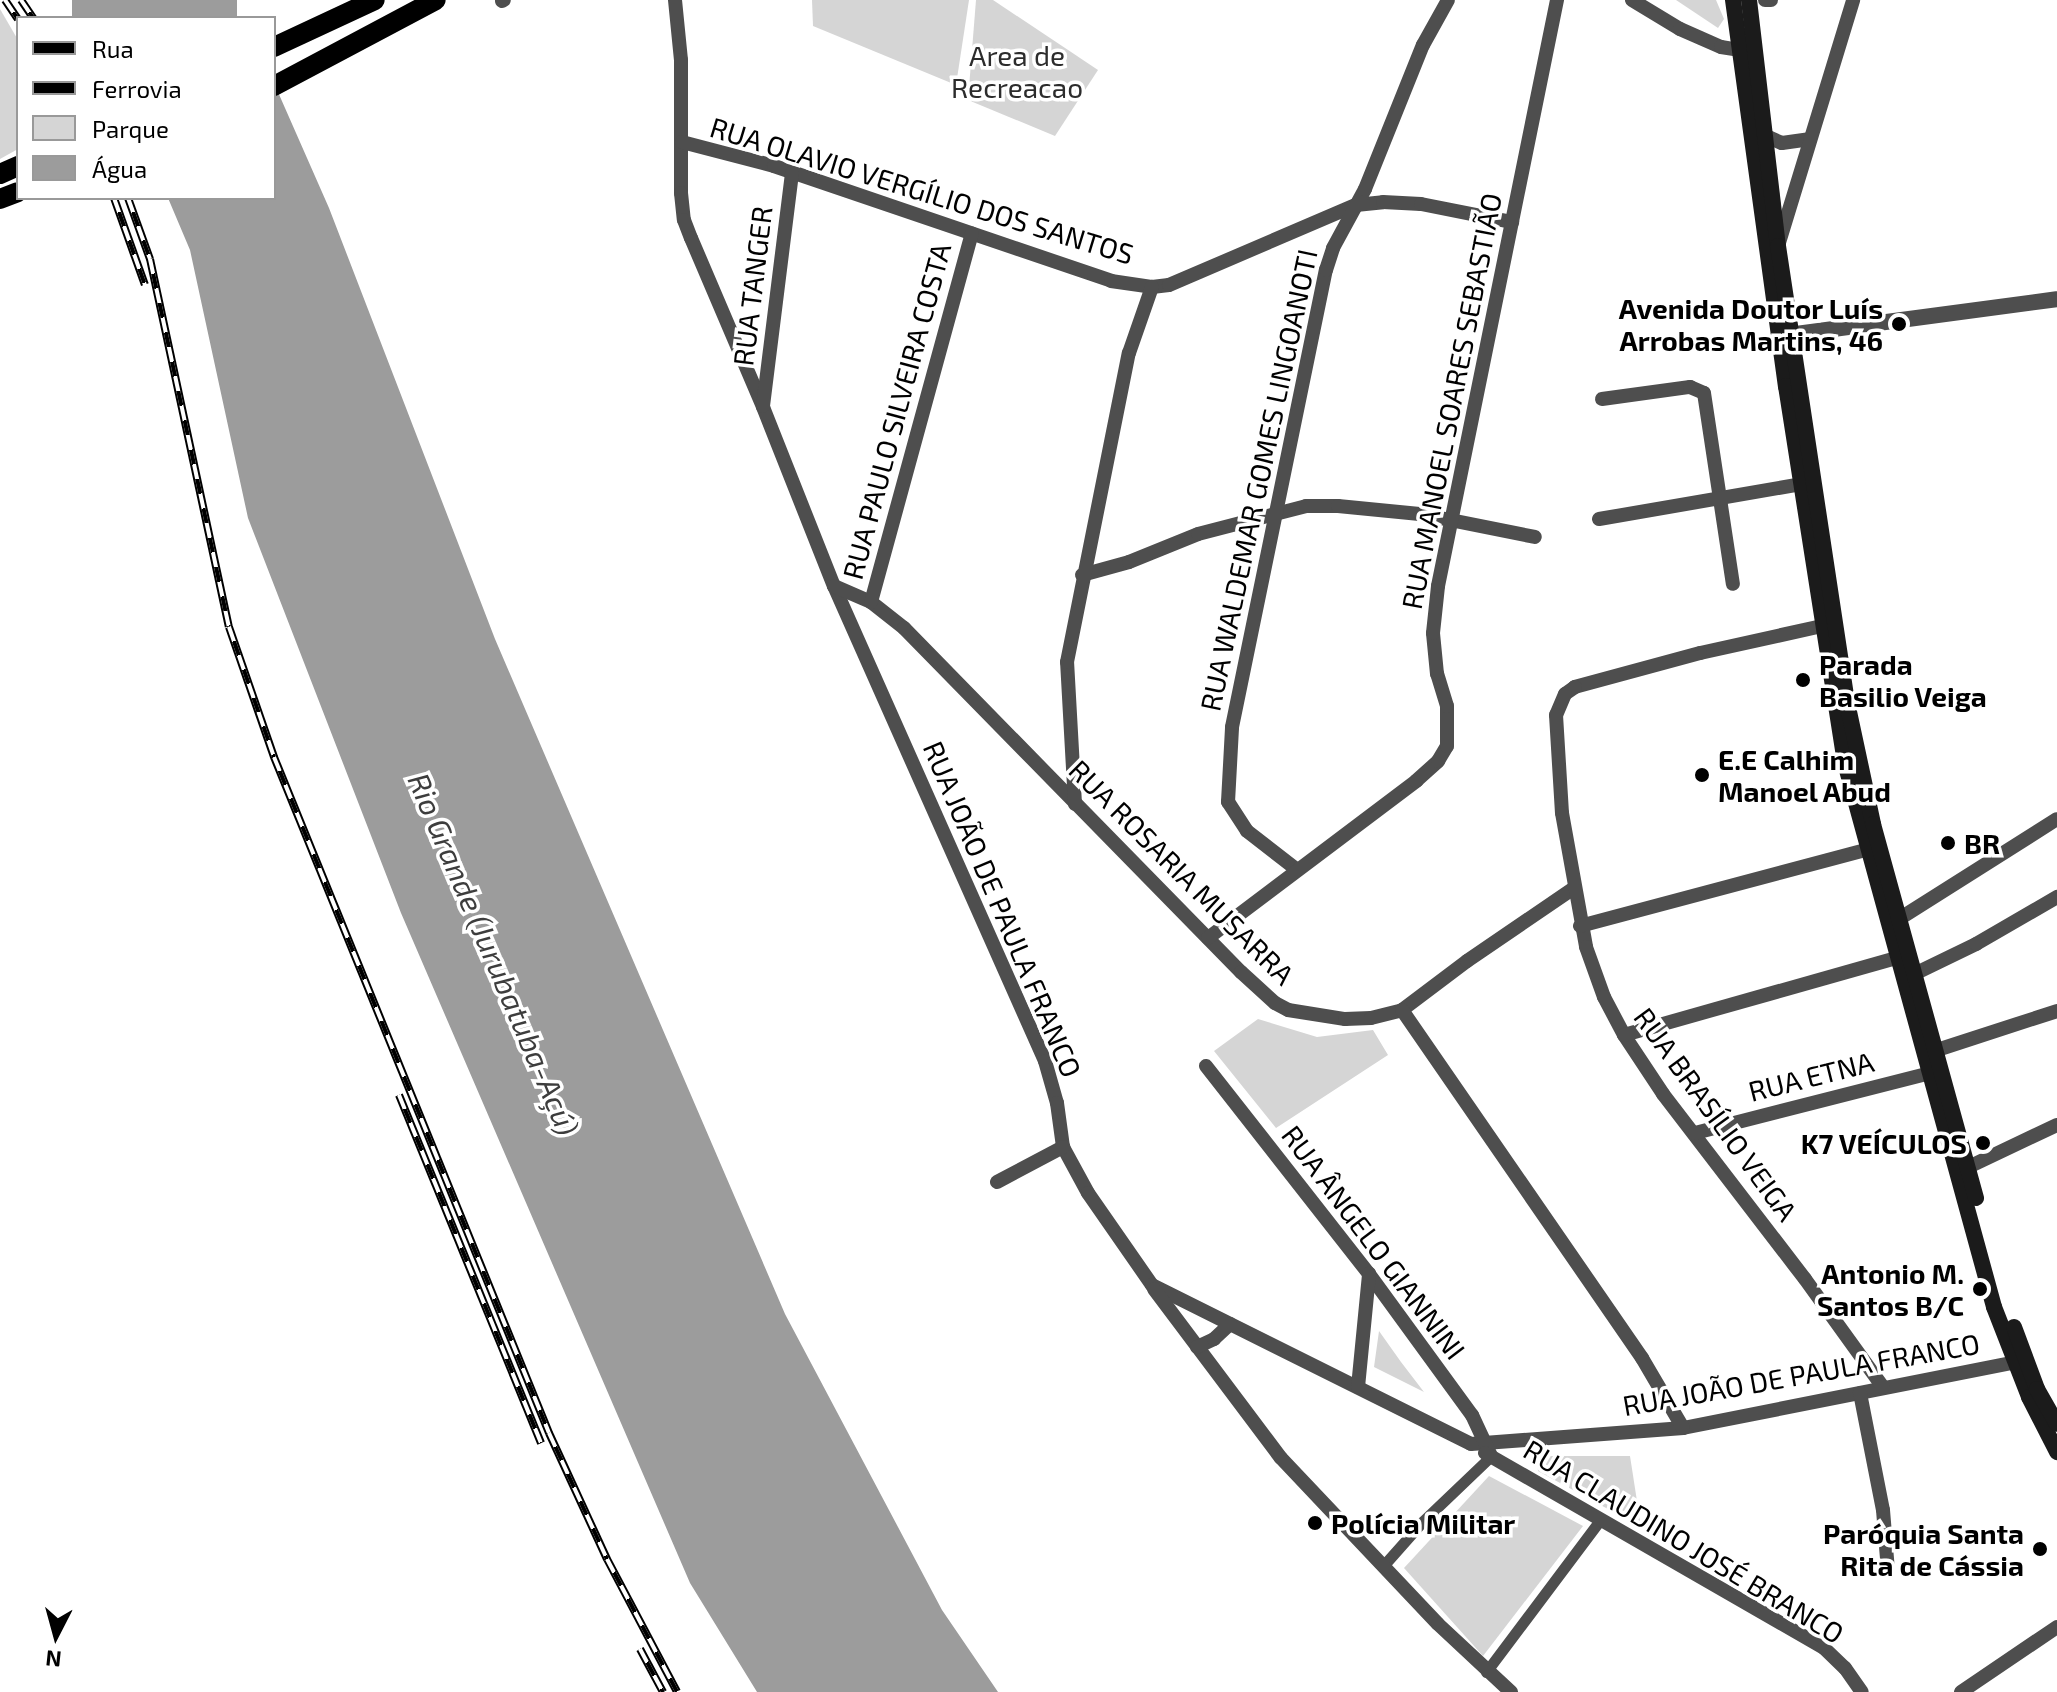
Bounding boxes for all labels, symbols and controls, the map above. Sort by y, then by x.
legend [16,16,276,200]
text: Rua [92,34,134,63]
park label: Area de Recreacao [951,38,1083,104]
text: Ferrovia [92,74,182,103]
street label: RUA OLAVIO VERGÍLIO DOS SANTOS [706,109,1138,271]
text: Parque [92,114,169,143]
text: Água [92,154,147,183]
street label: RUA MANOEL SOARES SEBASTIÃO [1394,190,1508,612]
street label: RUA TANGER [725,204,779,368]
street label: RUA PAULO SILVEIRA COSTA [835,238,957,584]
street label: RUA WALDEMAR GOMES LINGOANOTI [1192,246,1324,714]
place label: Avenida Doutor Luís Arrobas Martins, 46 [1618,291,1883,357]
marker: Avenida Doutor Luís Arrobas Martins, 46 [1890,315,1908,333]
place label: Parada Basilio Veiga [1819,647,1987,713]
marker: Parada Basilio Veiga [1794,671,1812,689]
street label: RUA JOÃO DE PAULA FRANCO [916,735,1090,1083]
place label: E.E Calhim Manoel Abud [1718,742,1892,808]
street label: RUA ROSARIA MUSARRA [1062,752,1302,992]
marker: E.E Calhim Manoel Abud [1693,766,1711,784]
water label: Rio Grande (Jurubatuba-Açú) [401,767,587,1141]
place label: BR [1964,826,2000,860]
marker: BR [1939,834,1957,852]
street label: RUA BRASÍLIO VEIGA [1627,1000,1805,1228]
street label: RUA ETNA [1745,1044,1877,1108]
street label: RUA ÂNGELO GIANNINI [1275,1118,1473,1366]
place label: K7 VEÍCULOS [1800,1126,1967,1160]
marker: K7 VEÍCULOS [1974,1134,1992,1152]
place label: Antonio M. Santos B/C [1817,1256,1964,1322]
marker: Antonio M. Santos B/C [1971,1280,1989,1298]
street label: RUA JOÃO DE PAULA FRANCO [1619,1326,1983,1422]
street label: RUA CLAUDINO JOSÉ BRANCO [1517,1432,1851,1650]
place label: Polícia Militar [1331,1506,1515,1540]
marker: Polícia Militar [1306,1514,1324,1532]
place label: Paróquia Santa Rita de Cássia [1823,1516,2024,1582]
marker: Paróquia Santa Rita de Cássia [2031,1540,2049,1558]
north arrow [16,1596,96,1676]
text: N [44,1646,63,1674]

